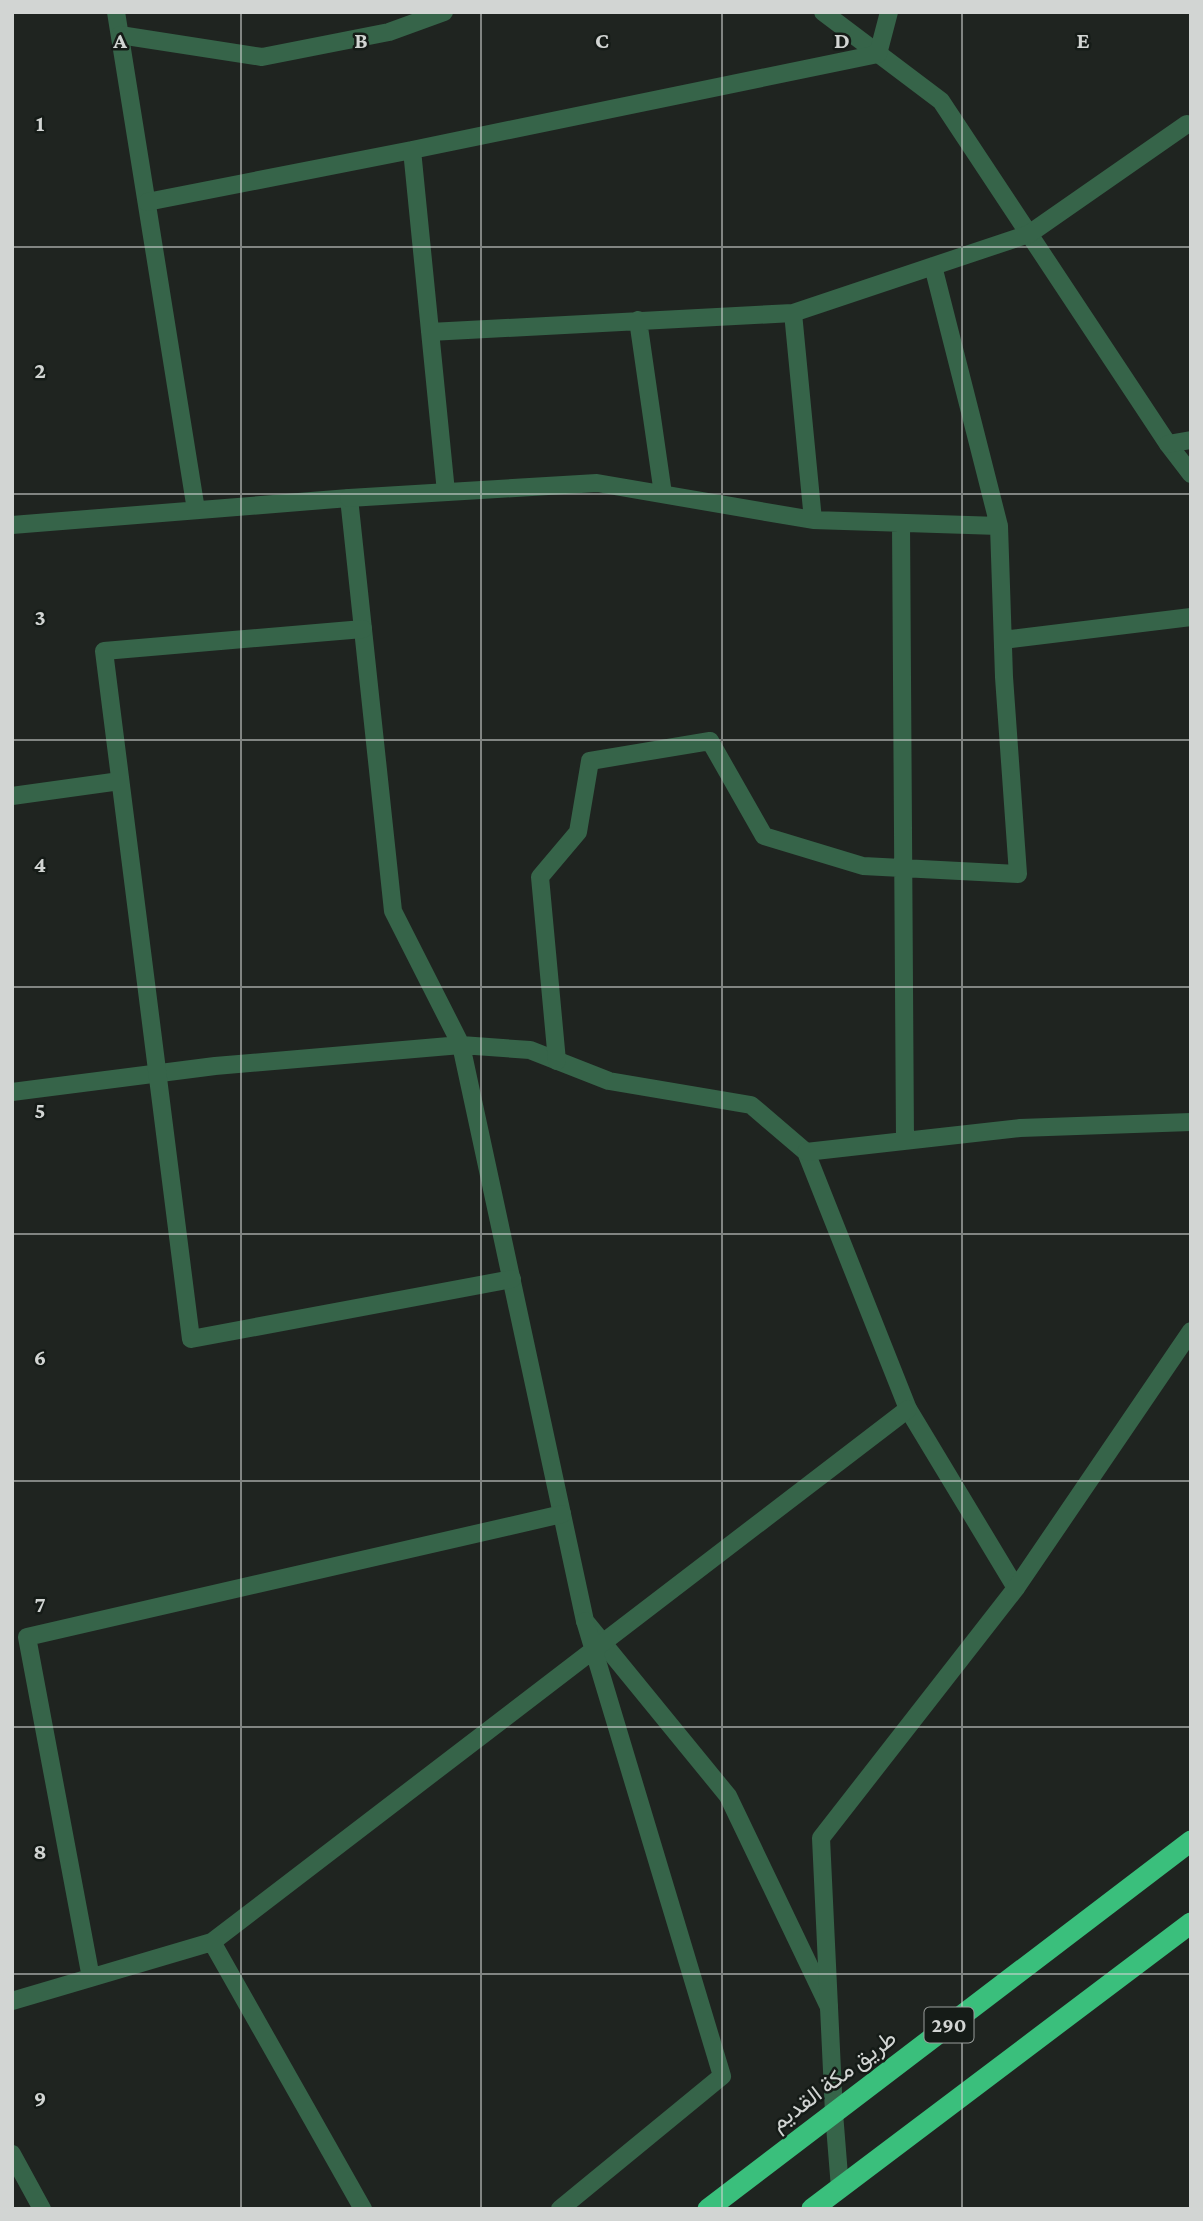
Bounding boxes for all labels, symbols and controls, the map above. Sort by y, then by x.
text: A [112,27,127,53]
text: B [354,27,368,53]
text: C [595,27,609,53]
text: D [834,27,850,53]
text: E [1076,27,1090,53]
text: 1 [36,110,45,136]
text: 2 [34,357,46,383]
text: 3 [34,604,46,630]
text: 4 [34,851,46,877]
text: 5 [34,1097,46,1123]
text: 6 [34,1344,46,1370]
text: 7 [34,1591,46,1617]
text: 8 [33,1838,47,1864]
road number: 290 [925,2008,974,2042]
street label: طريق مكة القديم [765,2024,902,2137]
text: 9 [34,2085,46,2111]

